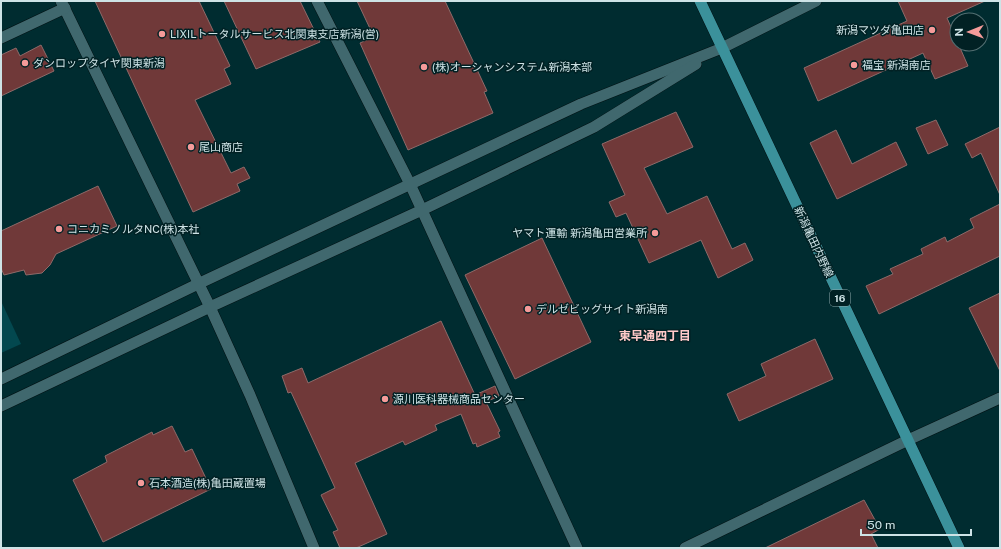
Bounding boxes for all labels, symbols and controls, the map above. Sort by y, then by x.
north arrow [949,12,989,52]
place label: 新潟マツダ亀田店 [836,24,924,36]
marker: 新潟マツダ亀田店 [927,25,937,35]
place label: LIXILトータルサービス北関東支店新潟(営) [170,28,379,40]
text: N [953,28,965,37]
marker: LIXILトータルサービス北関東支店新潟(営) [157,29,167,39]
place label: ダンロップタイヤ関東新潟 [33,57,165,69]
marker: ダンロップタイヤ関東新潟 [20,58,30,68]
place label: 福宝 新潟南店 [862,59,931,71]
marker: 福宝 新潟南店 [849,60,859,70]
place label: (株)オーシャンシステム新潟本部 [432,61,592,73]
marker: (株)オーシャンシステム新潟本部 [419,62,429,72]
place label: 尾山商店 [199,141,243,153]
marker: 尾山商店 [186,142,196,152]
street label: 新潟亀田内野線 [792,205,836,279]
place label: コニカミノルタNC(株)本社 [67,223,200,235]
marker: コニカミノルタNC(株)本社 [54,224,64,234]
place label: ヤマト運輸 新潟亀田営業所 [512,227,648,239]
marker: ヤマト運輸 新潟亀田営業所 [650,228,660,238]
road number: 16 [830,290,850,306]
place label: デルゼビッグサイト新潟南 [536,303,668,315]
marker: デルゼビッグサイト新潟南 [523,304,533,314]
district label: 東早通四丁目 [619,329,691,343]
place label: 源川医科器械商品センター [393,393,525,405]
marker: 源川医科器械商品センター [380,394,390,404]
place label: 石本酒造(株)亀田蔵置場 [149,477,266,489]
marker: 石本酒造(株)亀田蔵置場 [136,478,146,488]
scale bar [861,511,971,537]
text: 50 m [867,518,895,532]

